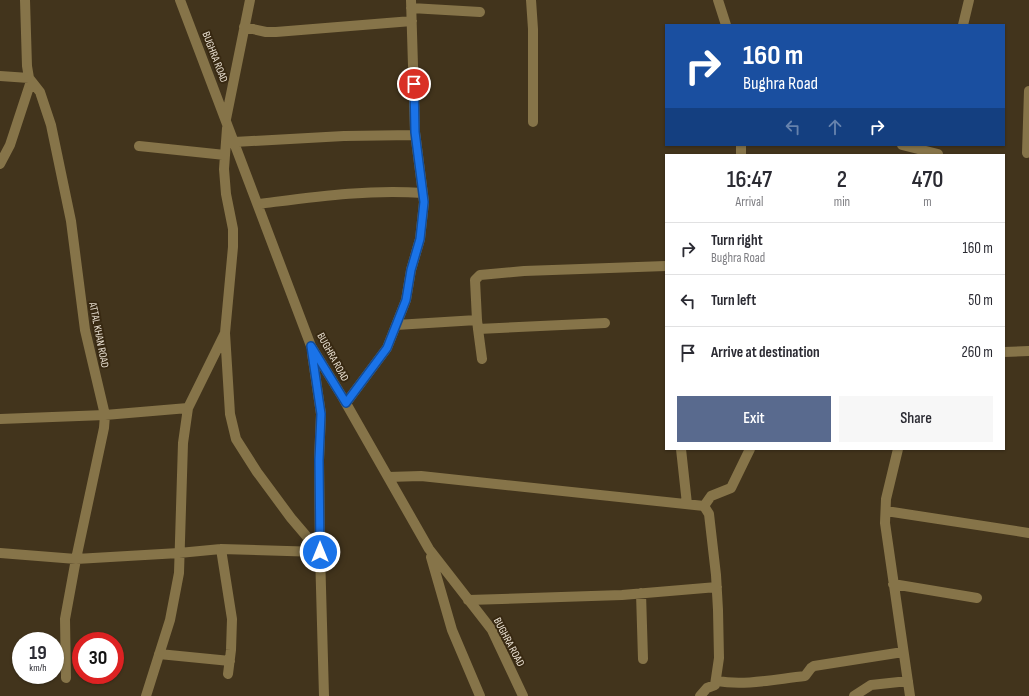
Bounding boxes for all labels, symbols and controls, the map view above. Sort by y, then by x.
street label: BUGHRA ROAD [199,30,231,84]
text: 160 m [743,39,803,72]
icon: right [677,40,729,92]
pin [397,67,431,101]
icon: arrive [403,73,425,95]
text: Bughra Road [743,73,818,94]
icon: left [782,116,804,138]
icon: ahead [824,116,846,138]
icon: right [866,116,888,138]
text: 16:47 [727,165,772,194]
text: 2 [837,165,847,194]
text: 470 [912,165,943,194]
text: Arrival [735,194,763,210]
text: min [834,194,850,210]
text: m [923,194,932,210]
text: Turn right [711,231,763,250]
icon: right [677,238,699,260]
text: 160 m [962,239,993,258]
text: Bughra Road [711,250,765,266]
icon: left [677,290,699,312]
text: Turn left [711,291,756,310]
text: 50 m [968,291,993,310]
street label: ATTAL KHAN ROAD [86,300,112,369]
street label: BUGHRA ROAD [314,331,352,383]
icon: arrive [677,342,699,364]
text: Arrive at destination [711,343,820,362]
text: 260 m [962,343,993,362]
button: Exit [677,396,831,442]
button: Share [839,396,993,442]
position arrow [299,531,341,573]
street label: BUGHRA ROAD [491,615,527,669]
speed limit sign: 30 [72,632,124,684]
text: 19 [29,641,47,665]
text: km/h [29,662,47,674]

